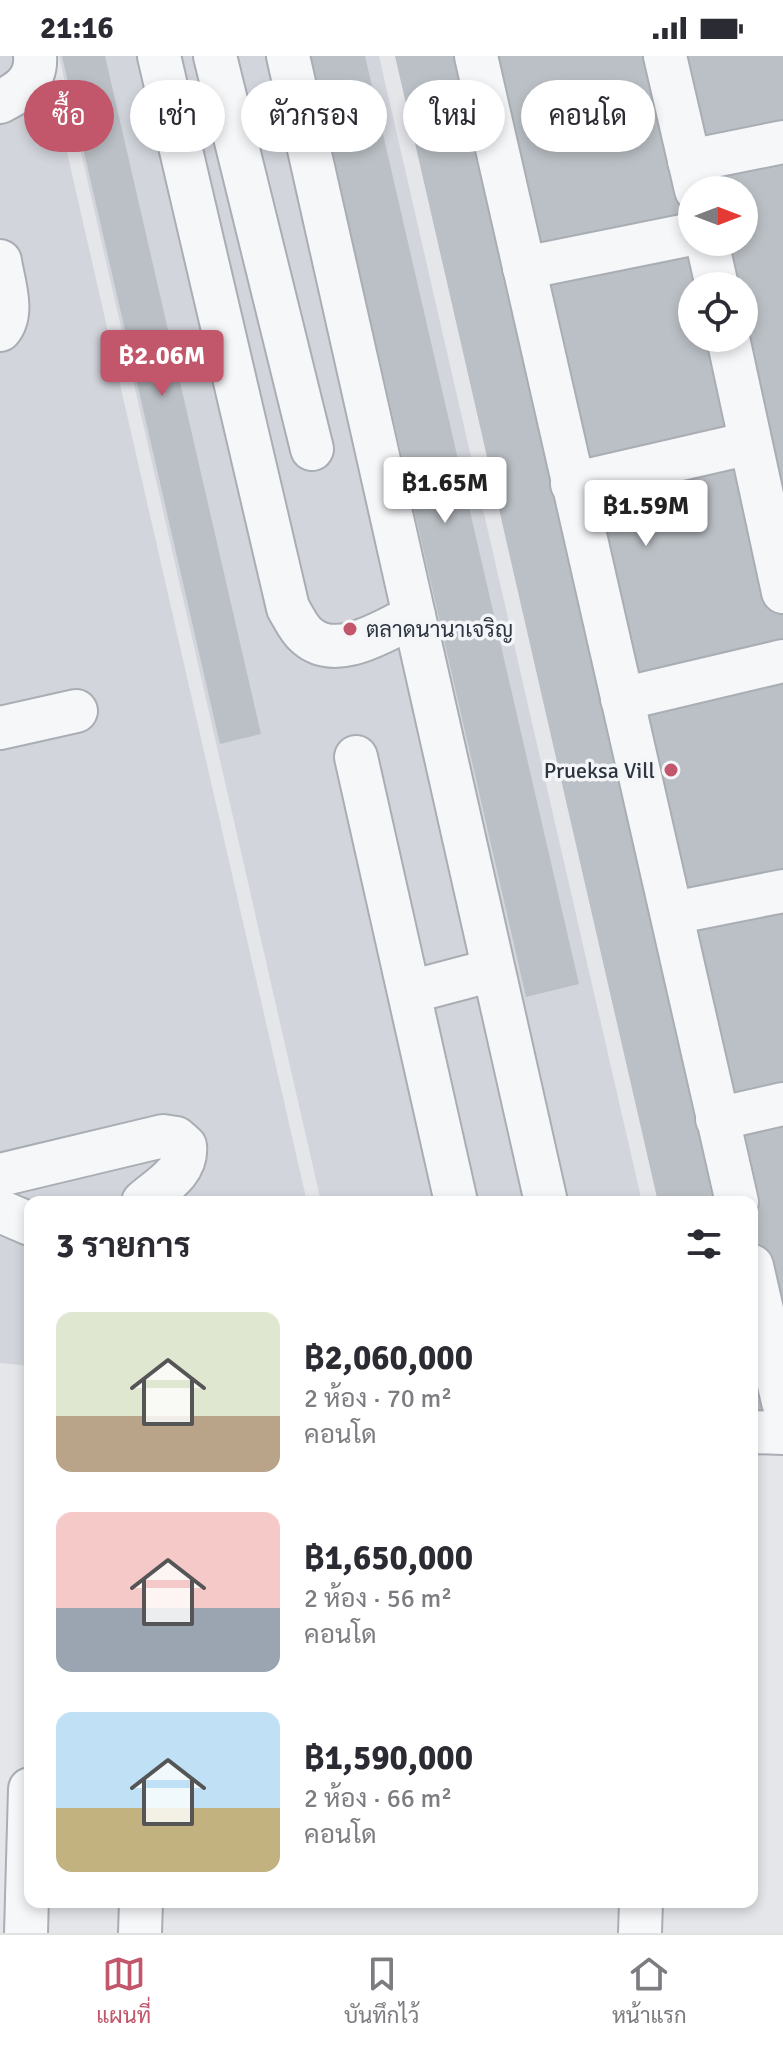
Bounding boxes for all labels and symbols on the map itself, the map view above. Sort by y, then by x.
north arrow [678,176,758,256]
pin: ฿2.06M [97,330,227,398]
pin: ฿1.65M [380,457,510,525]
pin: ฿1.59M [581,480,711,548]
place label: ตลาดนานาเจริญ [366,616,513,643]
marker: ตลาดนานาเจริญ [341,620,359,638]
place label: Prueksa Vill [544,757,655,784]
marker: Prueksa Vill [662,761,680,779]

